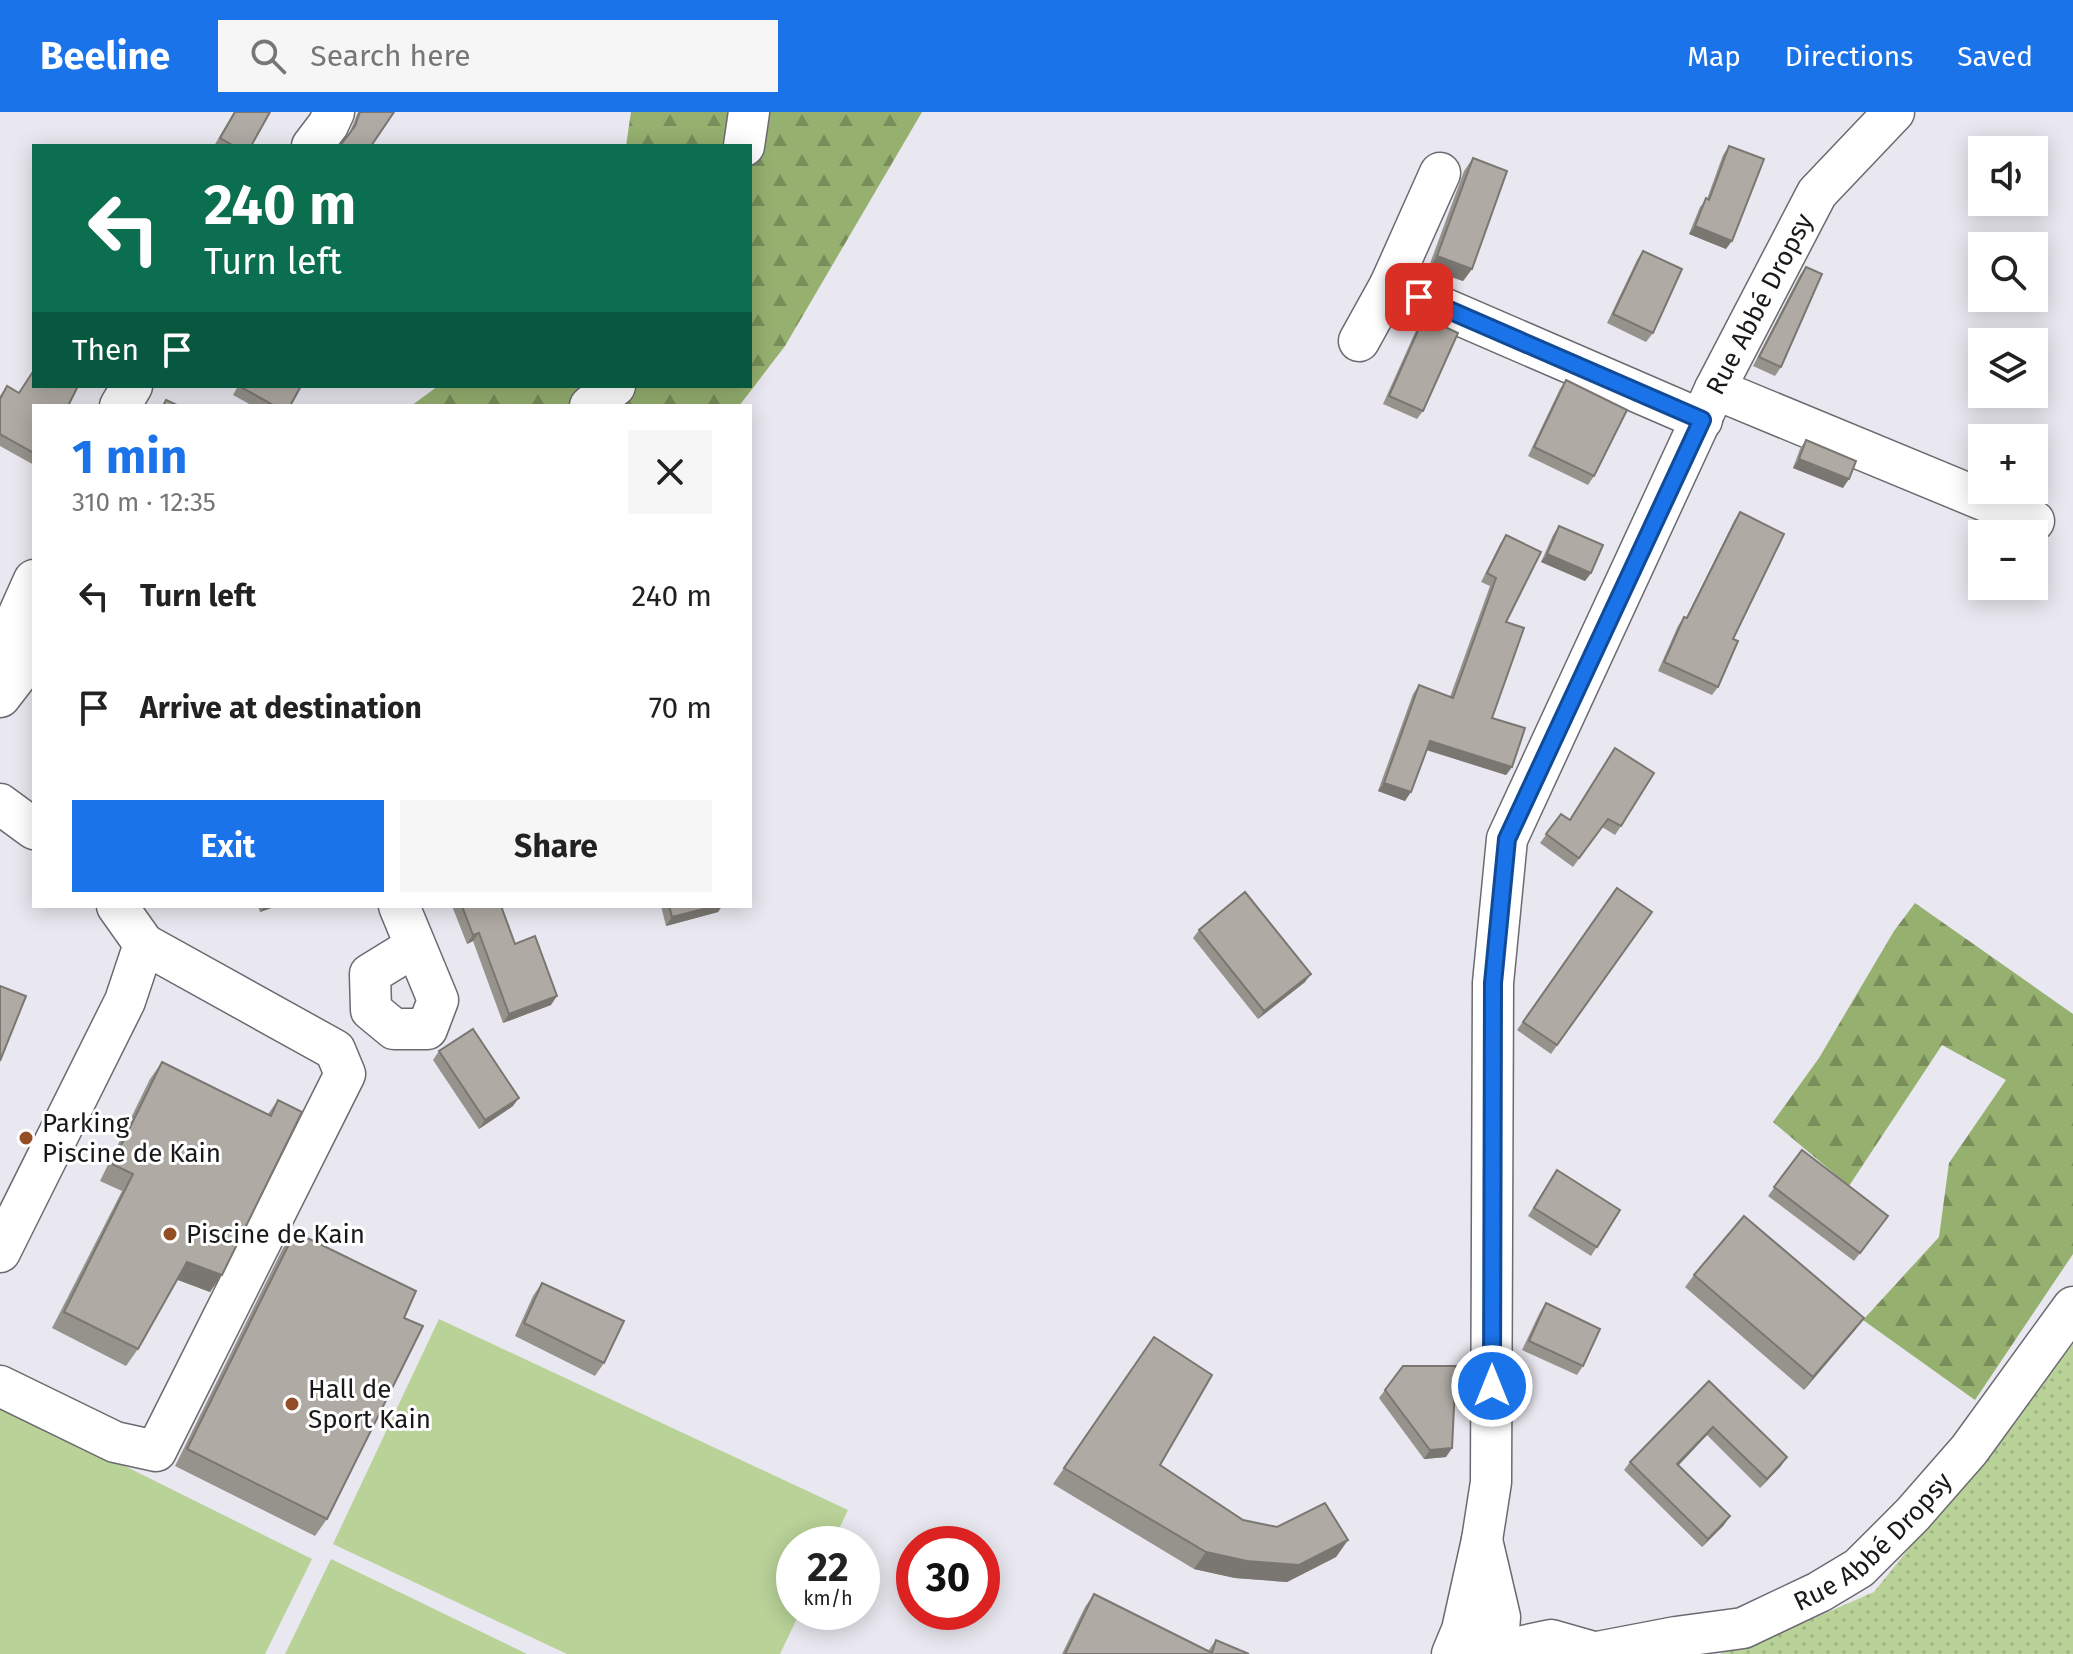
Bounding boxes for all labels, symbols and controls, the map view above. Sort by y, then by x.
search box [218,20,778,92]
text: Beeline [40,33,170,79]
icon: search [246,34,290,78]
text: Search here [310,38,471,74]
text: Map [1687,40,1741,73]
text: Directions [1785,40,1913,73]
text: Saved [1957,40,2033,73]
map controls [1968,136,2048,600]
button: sound [1968,136,2048,216]
text: 240 m [204,172,356,239]
icon: left [72,176,176,280]
street label: Rue Abbé Dropsy [1699,208,1819,400]
button: search [1968,232,2048,312]
text: Turn left [204,240,342,284]
pin [1385,263,1453,331]
icon: arrive [1397,275,1441,319]
icon: arrive [155,328,199,372]
button: layers [1968,328,2048,408]
text: Then [72,332,139,368]
button: + [1968,424,2048,504]
text: 1 min [72,428,187,486]
button: close [628,430,712,514]
text: 310 m · 12:35 [72,487,216,518]
button: − [1968,520,2048,600]
icon: left [72,574,116,618]
text: Turn left [140,578,256,614]
text: 240 m [632,578,712,614]
icon: arrive [72,686,116,730]
text: Arrive at destination [140,690,422,726]
text: 70 m [649,690,712,726]
button: Exit [72,800,384,892]
button: Share [400,800,712,892]
place label: Parking Piscine de Kain [42,1108,221,1169]
marker: Parking Piscine de Kain [17,1129,35,1147]
place label: Piscine de Kain [186,1219,365,1250]
marker: Piscine de Kain [161,1225,179,1243]
position arrow [1450,1344,1534,1428]
place label: Hall de Sport Kain [308,1374,431,1435]
marker: Hall de Sport Kain [283,1395,301,1413]
street label: Rue Abbé Dropsy [1789,1466,1958,1617]
speed limit sign: 30 [896,1526,1000,1630]
text: 22 [807,1544,849,1592]
text: km/h [803,1586,853,1610]

